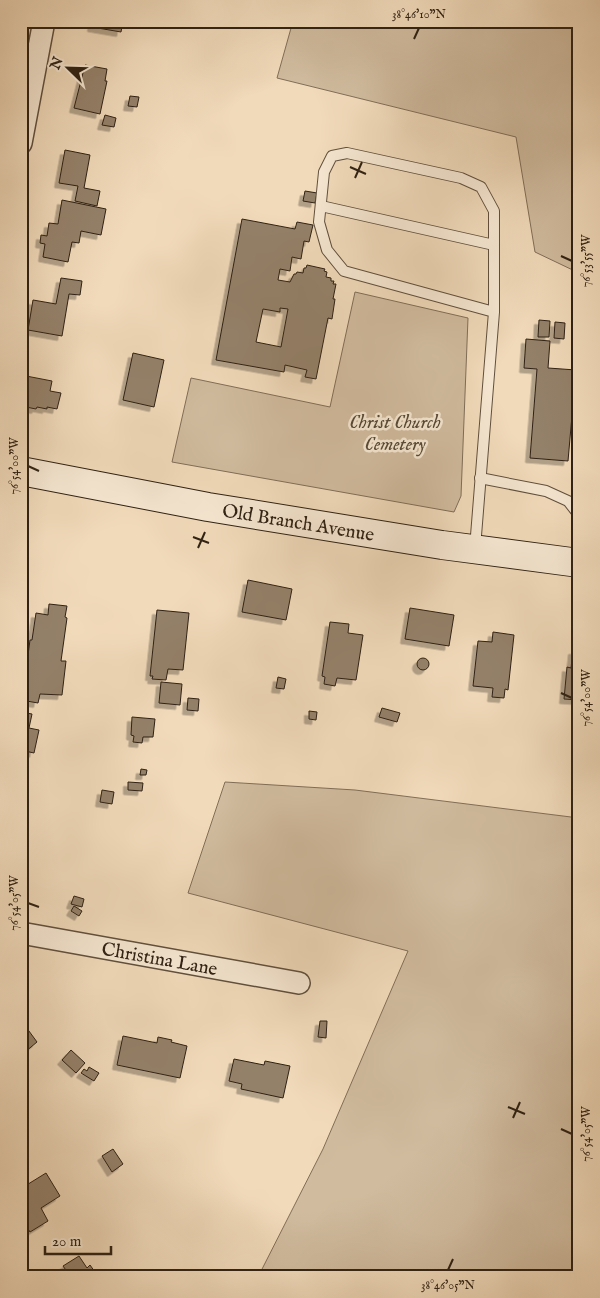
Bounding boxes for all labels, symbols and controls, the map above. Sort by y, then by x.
text: 38°46'10"N [392,7,447,22]
north arrow [42,42,92,92]
text: N [46,54,68,73]
text: 76°53'55"W [579,234,594,287]
park label: Christ Church Cemetery [349,411,441,457]
text: 76°54'00"W [7,437,22,495]
street label: Old Branch Avenue [220,499,376,548]
text: 76°54'00"W [579,669,594,727]
text: 76°54'05"W [7,875,22,931]
street label: Christina Lane [100,938,219,982]
text: 76°54'05"W [579,1106,594,1162]
scale bar [45,1223,111,1255]
text: 20 m [52,1232,82,1251]
text: 38°46'05"N [421,1278,476,1293]

